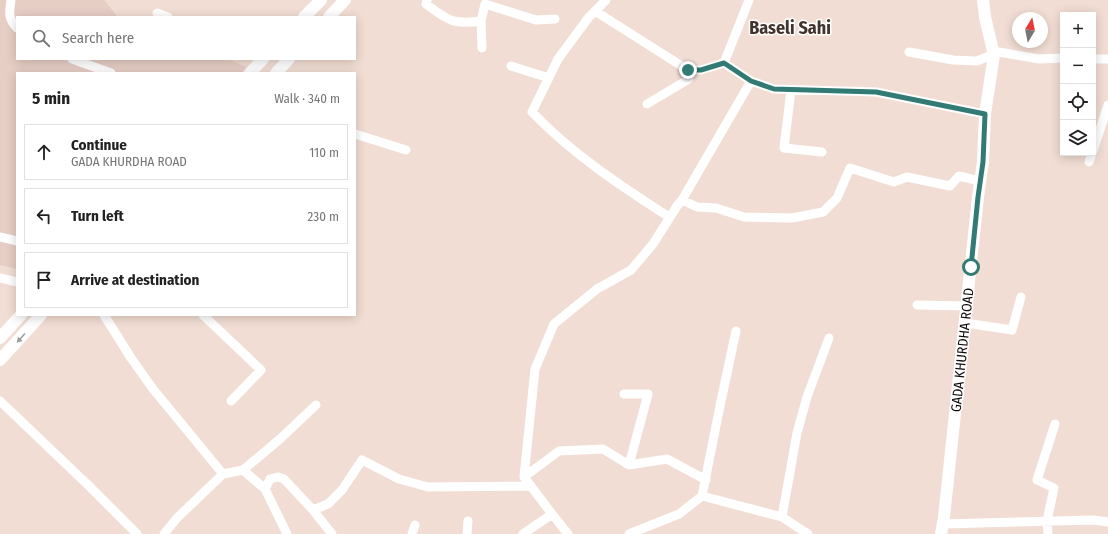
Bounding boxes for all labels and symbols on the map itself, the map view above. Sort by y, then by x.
north arrow [1012,12,1048,48]
district label: Baseli Sahi [749,17,831,39]
route end [679,61,697,79]
route start [962,258,980,276]
street label: GADA KHURDHA ROAD [948,287,977,413]
one-way arrow [16,332,25,343]

